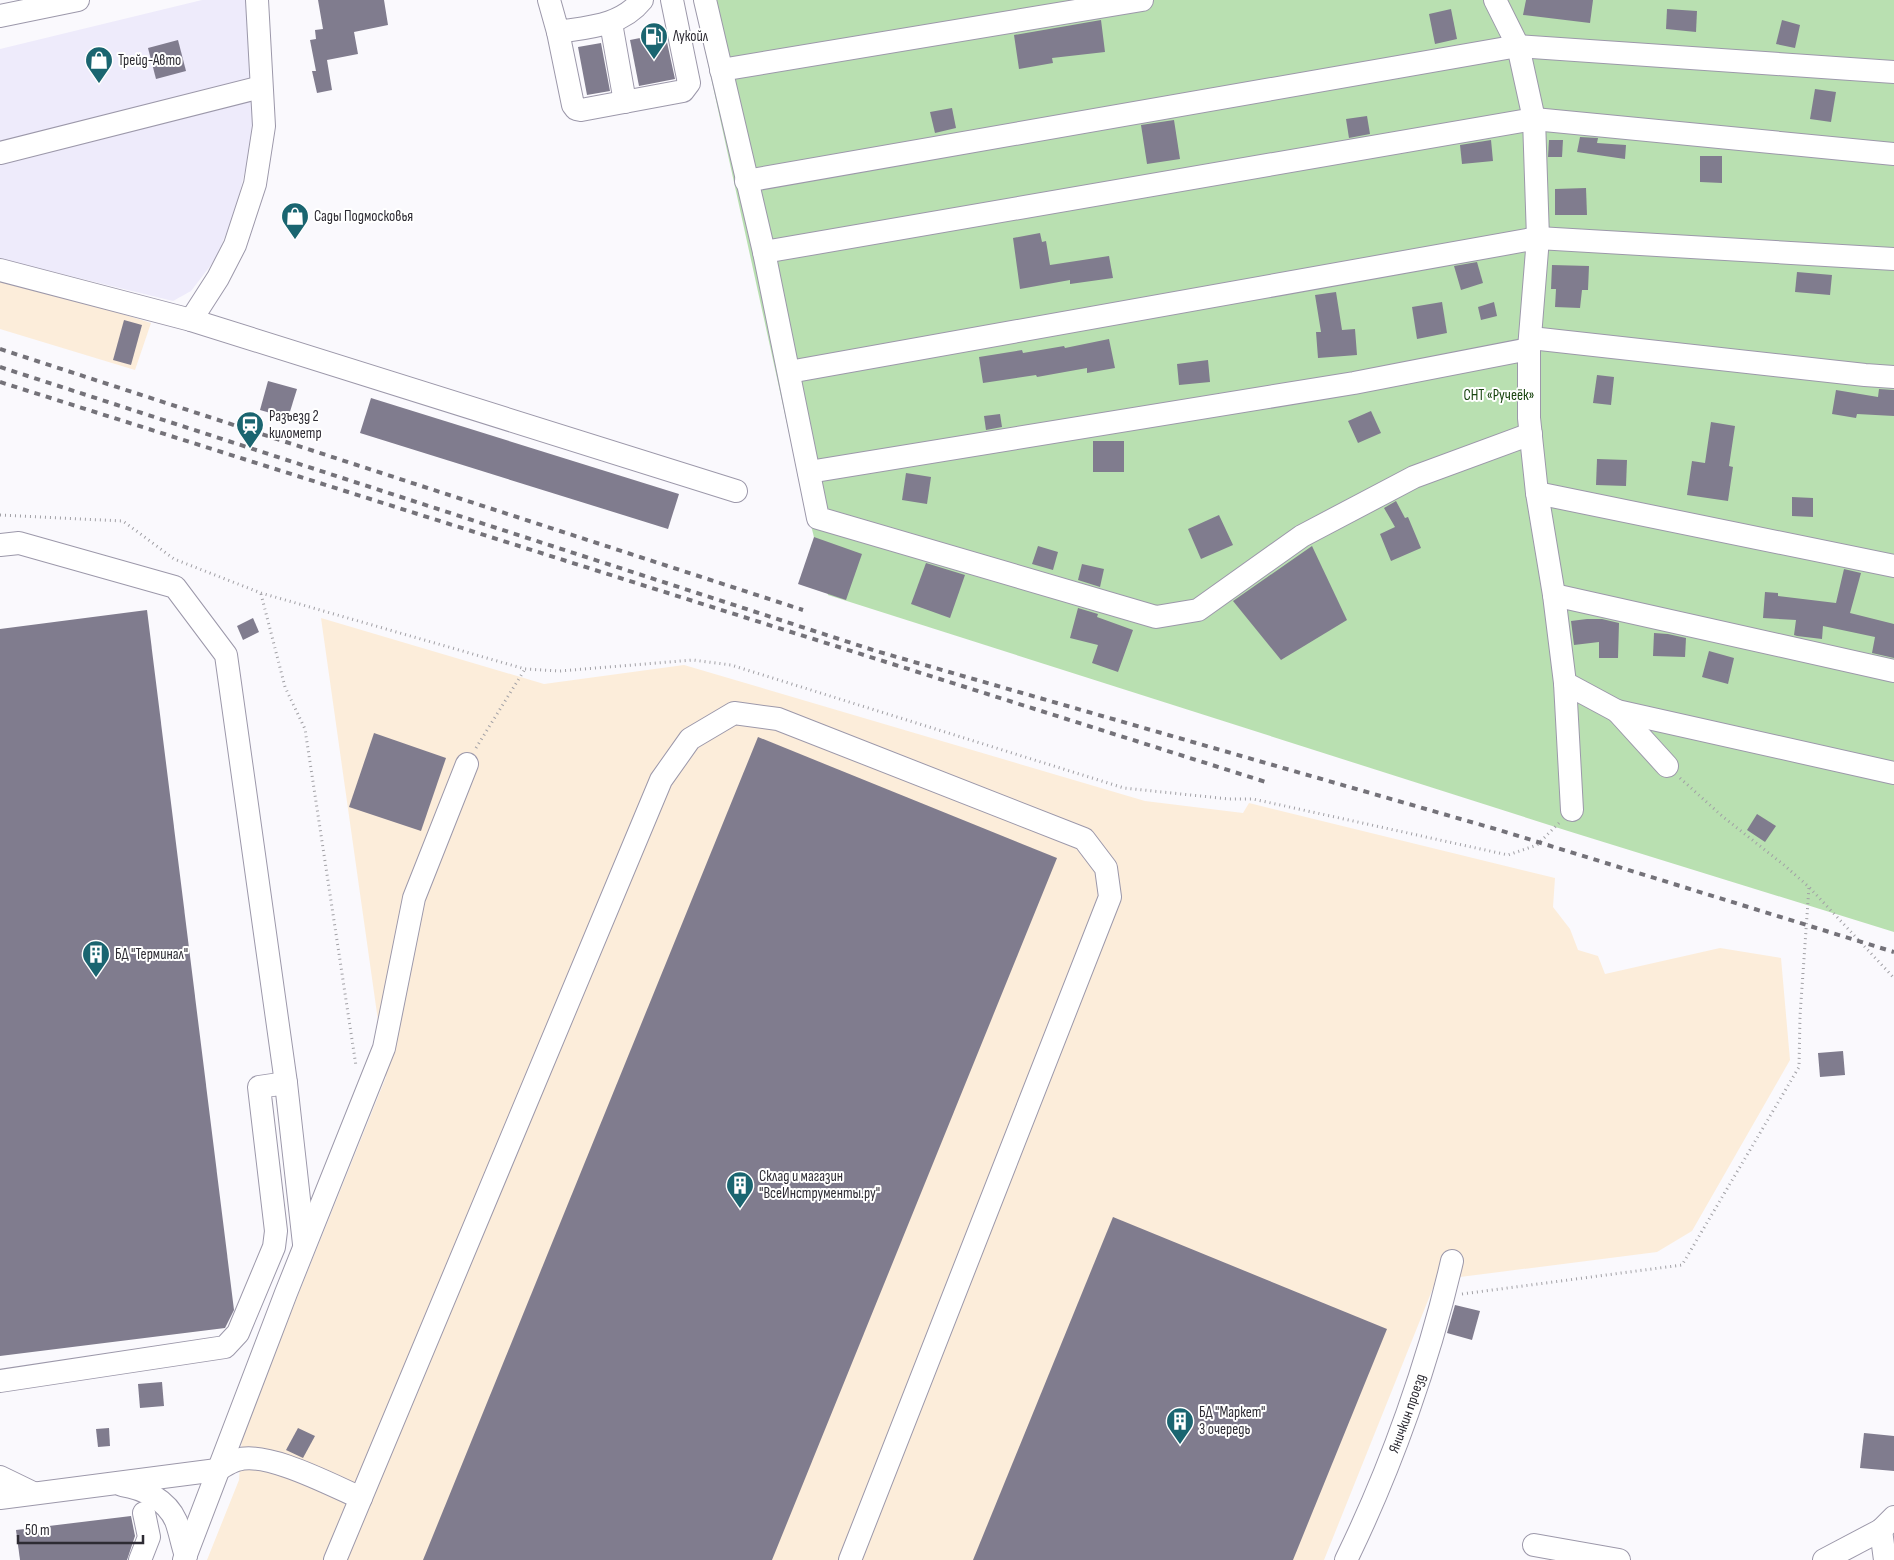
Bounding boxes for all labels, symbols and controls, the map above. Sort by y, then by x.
fuel station icon: Лукойл [639,21,669,60]
place label: Лукойл [672,27,709,46]
shop icon: Трейд-Авто [84,45,114,84]
place label: Трейд-Авто [118,51,181,70]
shop icon: Сады Подмосковья [280,201,310,240]
place label: Сады Подмосковья [314,207,413,226]
park label: СНТ «Ручеёк» [1463,386,1535,405]
place label: Разъезд 2 километр [269,407,322,443]
station icon: Разъезд 2 километр [235,410,265,449]
building icon: БД "Терминал" [81,939,111,978]
place label: БД "Терминал" [115,945,188,964]
place label: Склад и магазин "ВсеИнструменты.ру" [759,1167,880,1203]
building icon: Склад и магазин "ВсеИнструменты.ру" [725,1170,755,1209]
street label: Яничкин проезд [1384,1371,1430,1456]
place label: БД "Маркет" 3 очередь [1199,1403,1265,1439]
building icon: БД "Маркет" 3 очередь [1165,1406,1195,1445]
scale bar [18,1512,142,1544]
text: 50 m [25,1521,50,1540]

